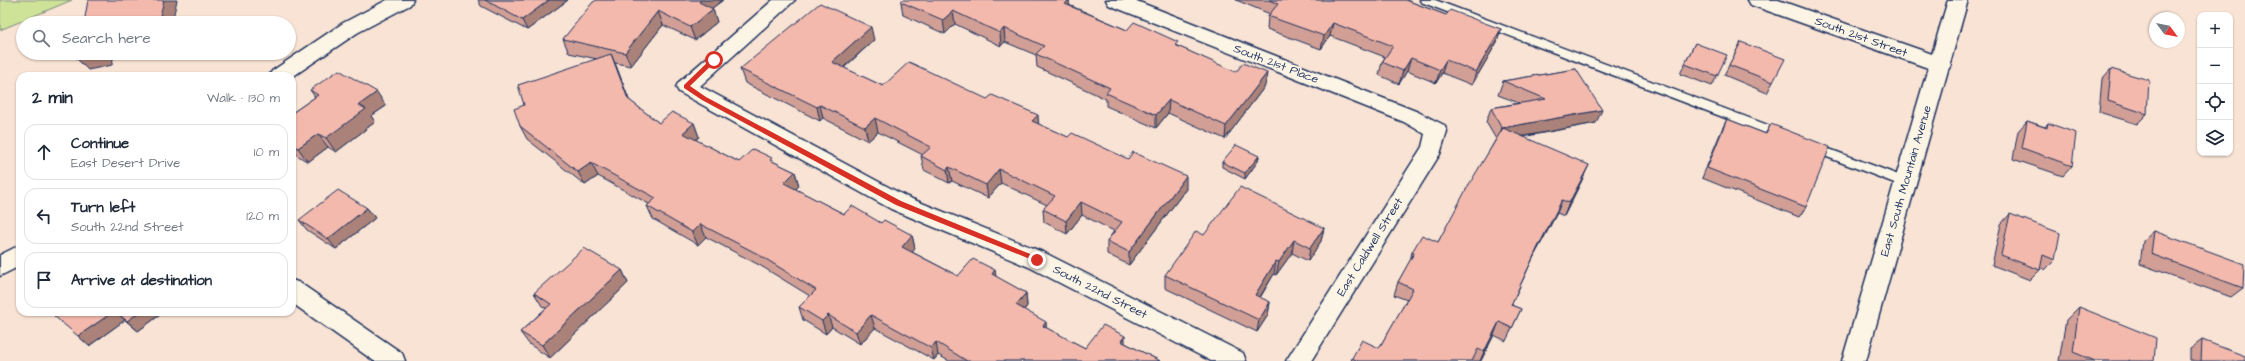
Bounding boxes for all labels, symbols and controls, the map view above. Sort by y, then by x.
street label: South 21st Street [1812,12,1910,62]
north arrow [2149,12,2185,48]
map controls [2197,12,2233,156]
button: + [2197,12,2233,48]
search box [16,16,296,60]
icon: search [30,27,52,49]
text: Search here [62,28,151,49]
street label: South 21st Place [1231,40,1322,88]
button: − [2197,48,2233,84]
route start [705,51,723,69]
button: locate [2197,84,2233,120]
text: 2 min [32,86,73,110]
text: Walk · 130 m [207,89,280,107]
street label: East South Mountain Avenue [1876,103,1936,259]
button: layers [2197,120,2233,156]
text: Continue [71,133,129,154]
icon: ahead [33,141,55,163]
text: 10 m [254,143,279,161]
text: East Desert Drive [71,154,180,172]
street label: East Caldwell Street [1333,194,1407,300]
text: Turn left [71,197,135,218]
icon: left [33,205,55,227]
text: 120 m [246,207,279,225]
text: South 22nd Street [71,218,184,236]
route end [1028,251,1046,269]
street label: South 22nd Street [1050,261,1150,323]
icon: arrive [33,269,55,291]
text: Arrive at destination [71,270,212,291]

